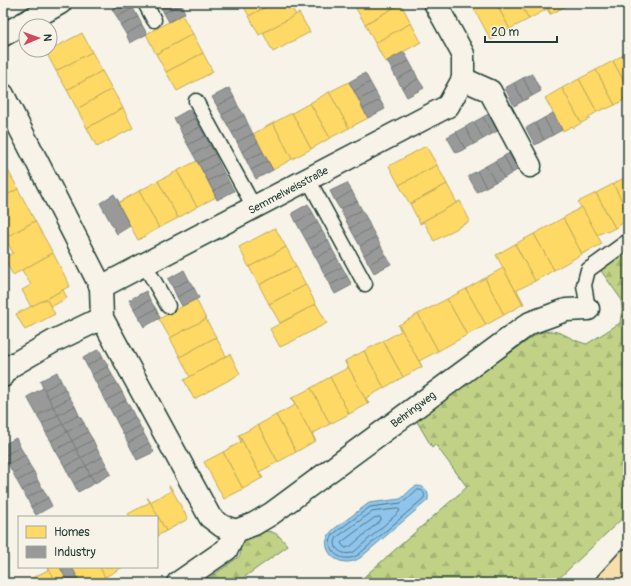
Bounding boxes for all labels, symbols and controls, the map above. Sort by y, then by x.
north arrow [18,18,58,58]
scale bar [485,18,557,44]
text: 20 m [491,25,520,40]
text: N [41,34,54,42]
street label: Semmelweisstraße [246,164,331,217]
street label: Behringweg [388,388,439,430]
legend [18,516,158,568]
text: Homes [54,525,90,540]
text: Industry [54,545,96,560]

